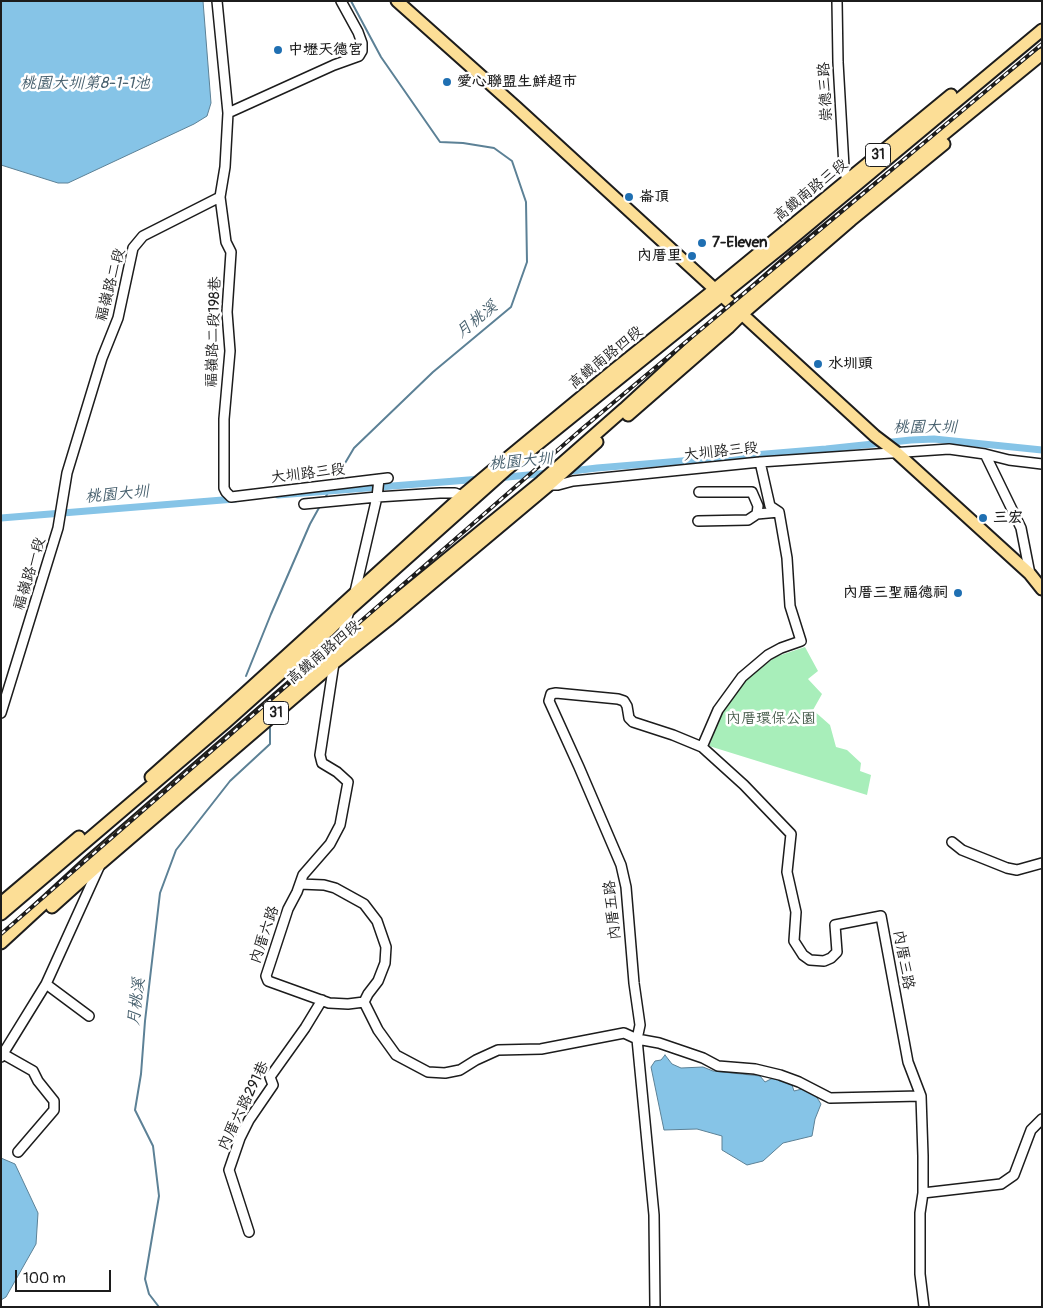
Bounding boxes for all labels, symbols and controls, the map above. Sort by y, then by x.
place label: 中壢天德宮 [288,41,363,59]
marker: 中壢天德宮 [272,44,284,56]
street label: 崇德三路 [815,62,837,122]
place label: 愛心聯盟生鮮超市 [457,73,577,91]
water label: 桃園大圳第8-1-1池 [20,74,150,94]
marker: 愛心聯盟生鮮超市 [441,76,453,88]
road number: 31 [866,144,890,166]
street label: 高鐵南路三段 [770,156,852,226]
place label: 崙頂 [639,188,669,206]
marker: 崙頂 [623,191,635,203]
place label: 7-Eleven [712,234,767,252]
marker: 7-Eleven [696,237,708,249]
street label: 福嶺路二段 [93,246,129,324]
place label: 內厝里 [637,247,682,265]
marker: 內厝里 [686,250,698,262]
street label: 福嶺路二段198巷 [203,276,225,388]
water label: 月桃溪 [452,297,502,343]
street label: 高鐵南路四段 [565,323,647,393]
place label: 水圳頭 [828,355,873,373]
marker: 水圳頭 [812,358,824,370]
water label: 桃園大圳 [893,418,957,438]
street label: 大圳路三段 [683,439,759,465]
water label: 桃園大圳 [488,450,554,474]
street label: 大圳路三段 [270,460,346,488]
water label: 桃園大圳 [84,483,150,507]
place label: 三宏 [993,509,1023,527]
marker: 三宏 [977,512,989,524]
street label: 福嶺路一段 [10,536,50,612]
place label: 內厝三聖福德祠 [843,584,948,602]
marker: 內厝三聖福德祠 [952,587,964,599]
street label: 高鐵南路四段 [284,617,364,689]
road number: 31 [264,701,288,724]
park label: 內厝環保公園 [726,710,816,728]
street label: 內厝五路 [601,879,625,941]
street label: 內厝六路 [247,904,283,966]
street label: 內厝三路 [889,929,917,991]
water label: 月桃溪 [125,977,149,1027]
street label: 內厝六路291巷 [215,1058,273,1154]
scale bar [18,1260,114,1292]
text: 100 m [23,1269,66,1288]

